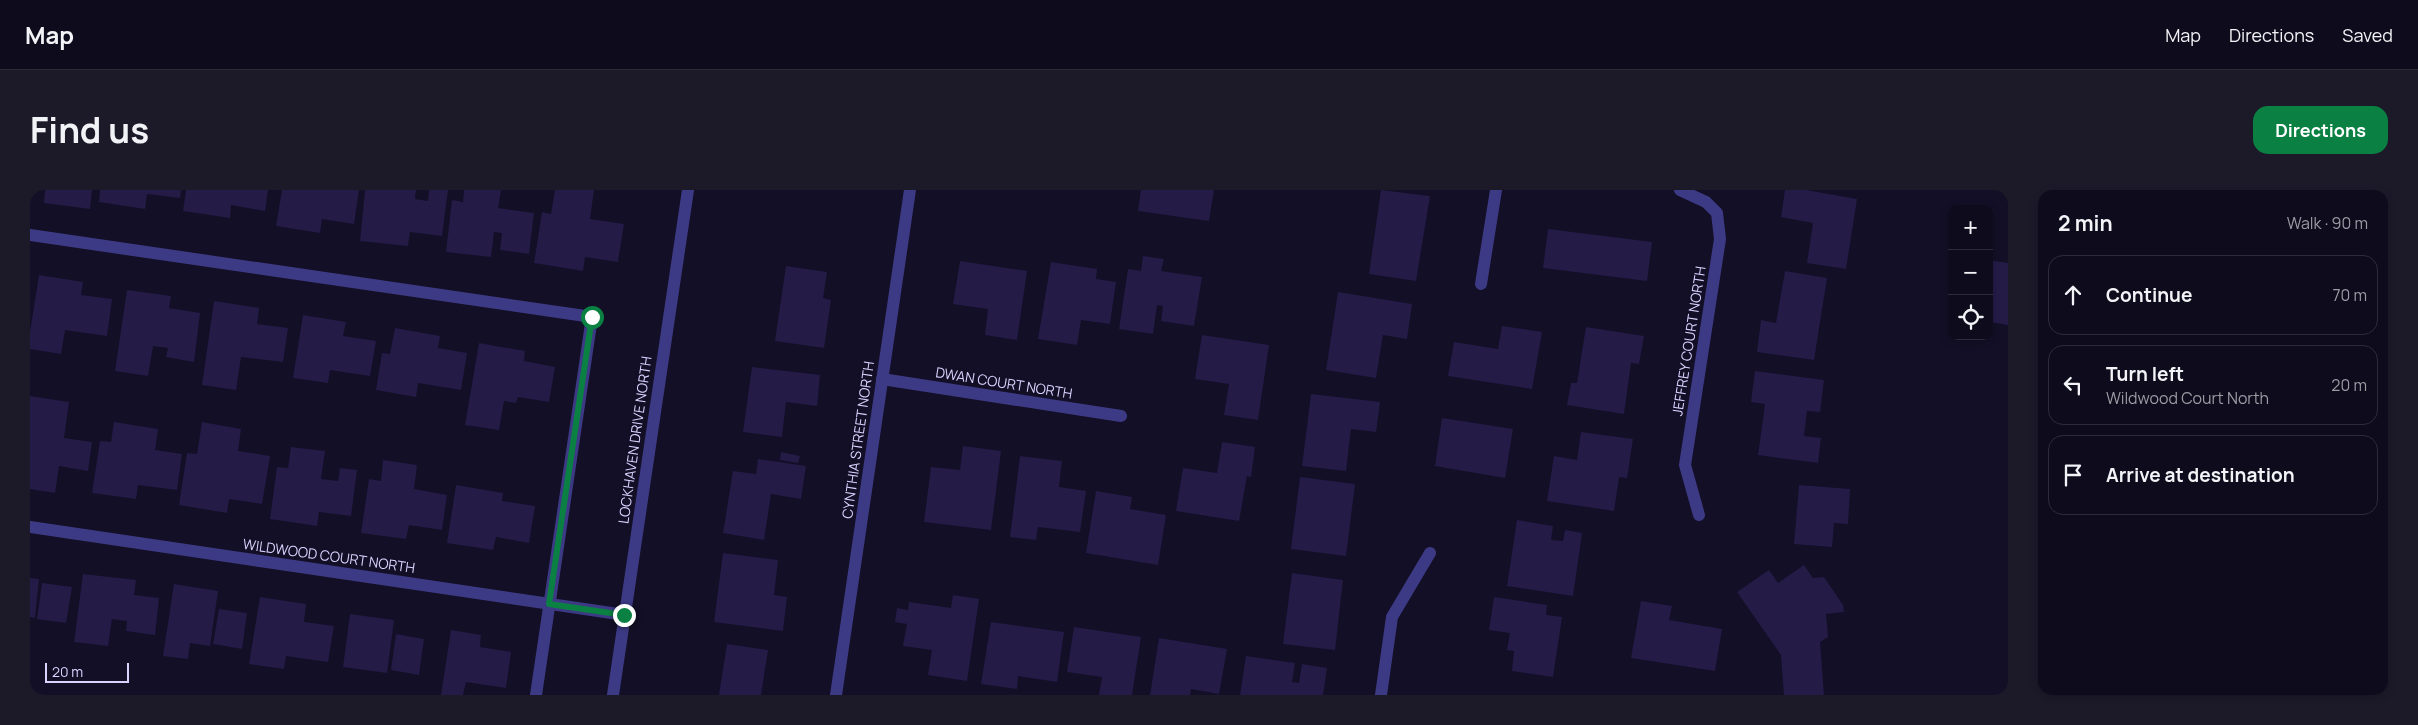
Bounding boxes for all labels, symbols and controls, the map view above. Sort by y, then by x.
text: Map [25,18,74,51]
text: Map [2165,23,2201,47]
text: Directions [2229,23,2314,47]
text: Saved [2342,23,2393,47]
text: Find us [30,106,149,154]
button: Directions [2253,106,2388,154]
map controls [1948,205,1993,340]
button: + [1948,205,1993,250]
text: 2 min [2058,209,2113,237]
text: Walk · 90 m [2287,212,2368,234]
button: − [1948,250,1993,295]
street label: JEFFREY COURT NORTH [1667,265,1710,417]
icon: ahead [2059,281,2087,309]
text: Continue [2106,282,2192,308]
text: 70 m [2332,284,2367,306]
button: locate [1948,295,1993,340]
route start [581,306,604,329]
street label: LOCKHAVEN DRIVE NORTH [613,355,656,525]
street label: CYNTHIA STREET NORTH [837,360,878,520]
text: Turn left [2106,361,2184,387]
street label: DWAN COURT NORTH [934,362,1074,403]
icon: left [2059,371,2087,399]
text: 20 m [2331,374,2367,396]
text: Wildwood Court North [2106,387,2269,409]
icon: arrive [2059,461,2087,489]
text: Arrive at destination [2106,462,2295,488]
street label: WILDWOOD COURT NORTH [242,534,416,577]
route end [613,604,636,627]
scale bar [45,660,129,683]
text: 20 m [52,662,83,681]

